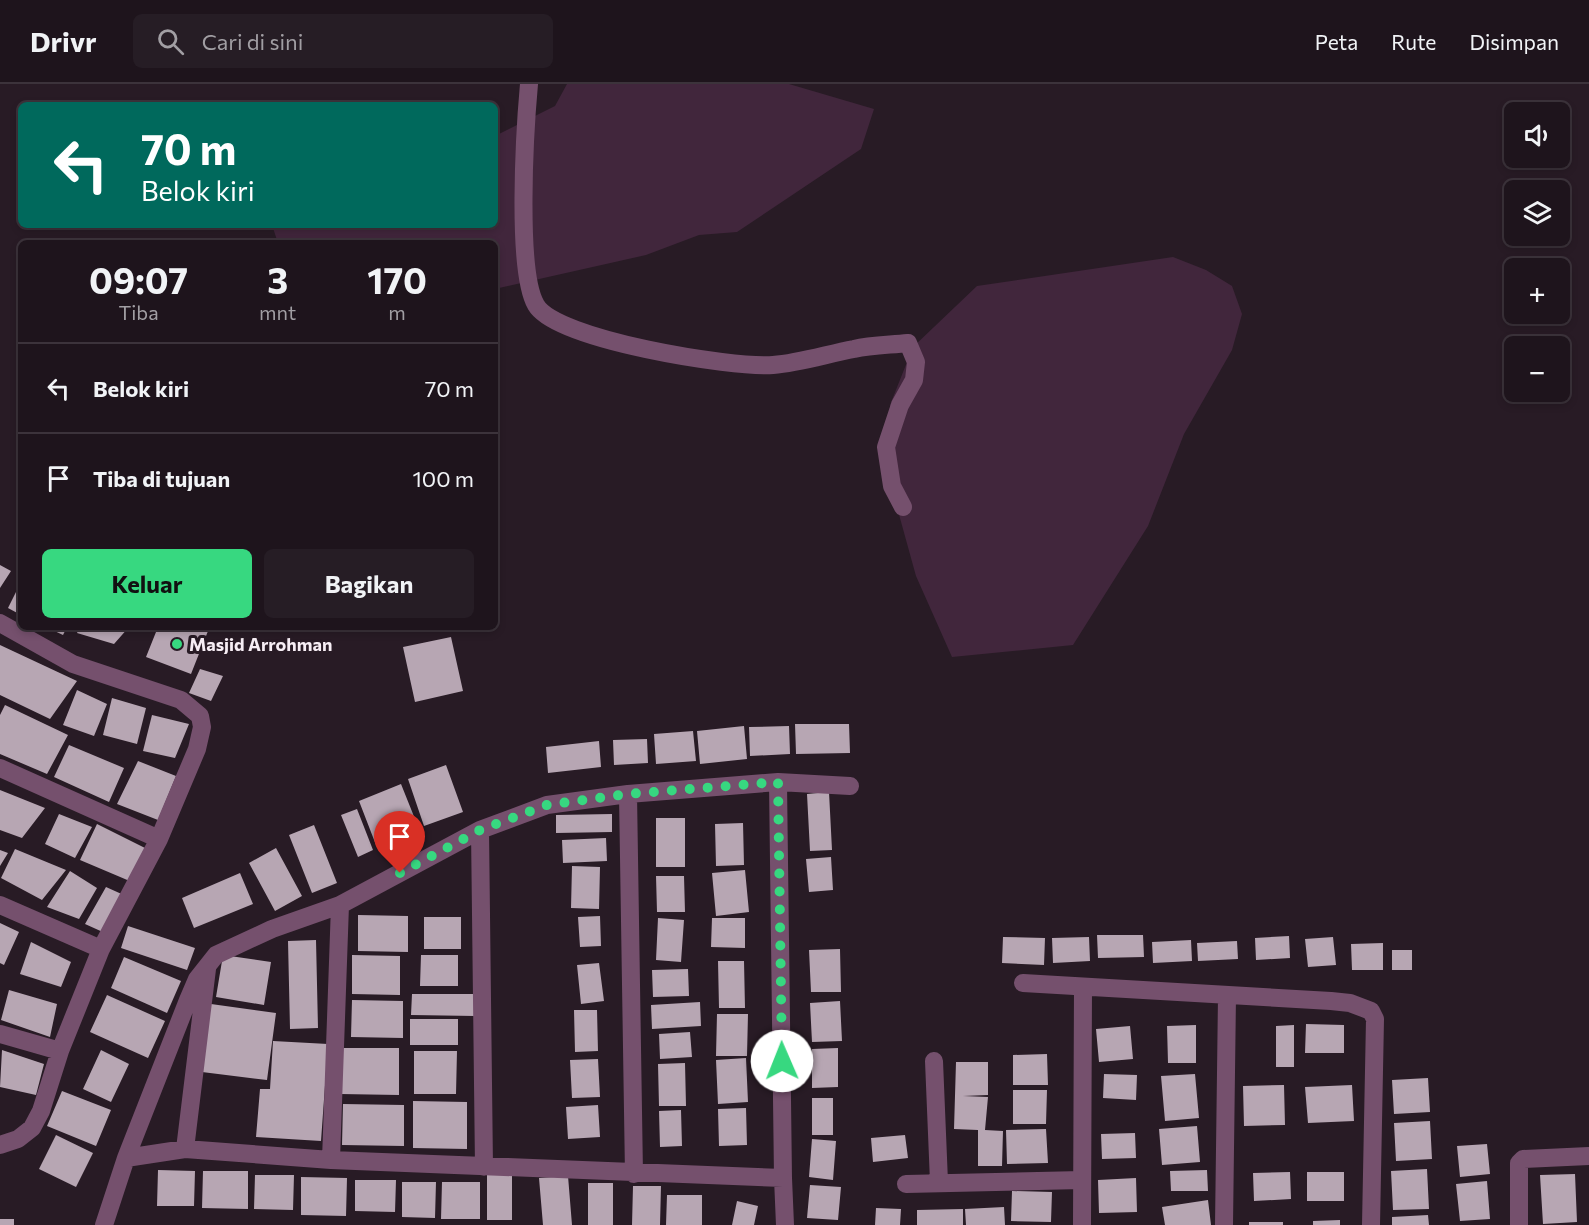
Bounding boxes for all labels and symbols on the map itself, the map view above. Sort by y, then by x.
place label: Masjid Arrohman [189,633,332,655]
marker: Masjid Arrohman [170,637,184,651]
pin [374,811,425,873]
position arrow [750,1029,814,1093]

